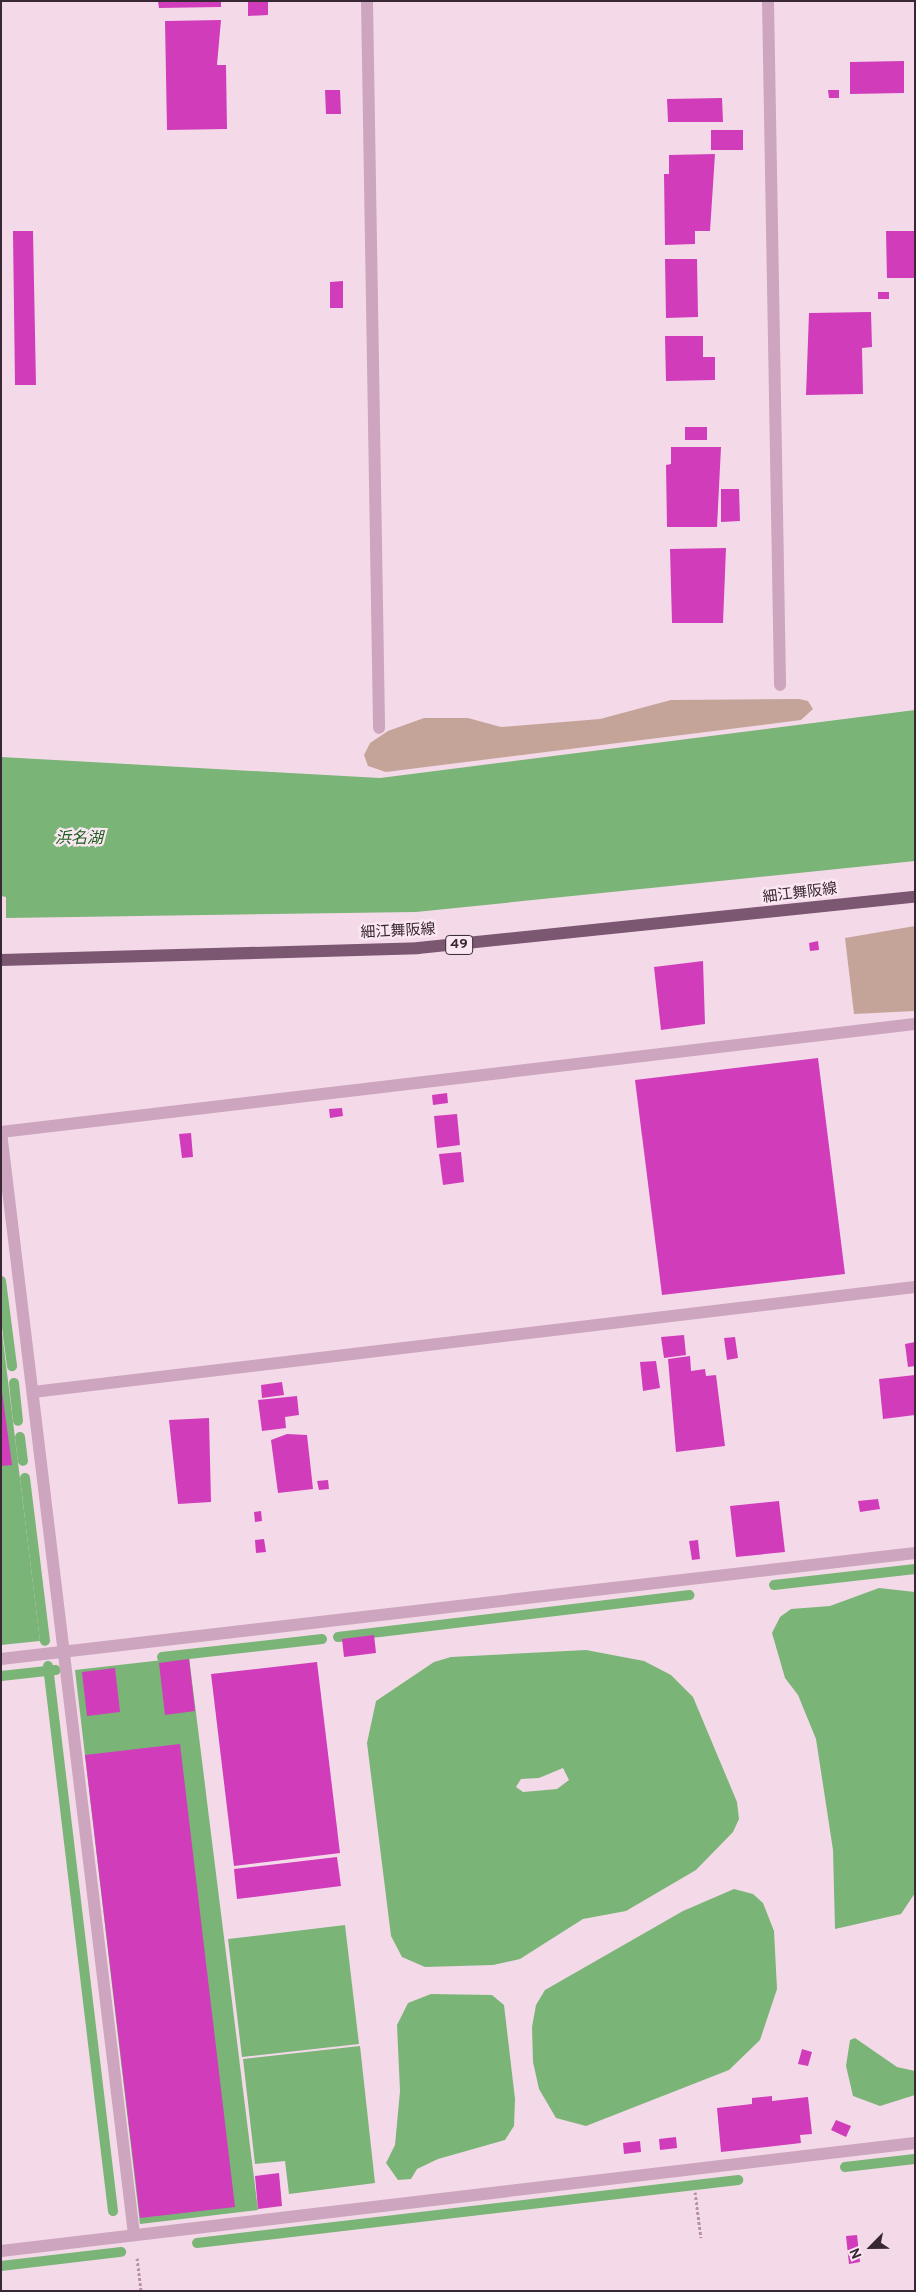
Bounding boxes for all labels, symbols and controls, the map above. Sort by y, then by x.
water label: 浜名湖 [55,829,103,849]
street label: 細江舞阪線 [762,880,838,908]
street label: 細江舞阪線 [360,921,436,943]
road number: 49 [444,934,474,956]
north arrow [846,2222,896,2272]
text: N [847,2245,867,2261]

